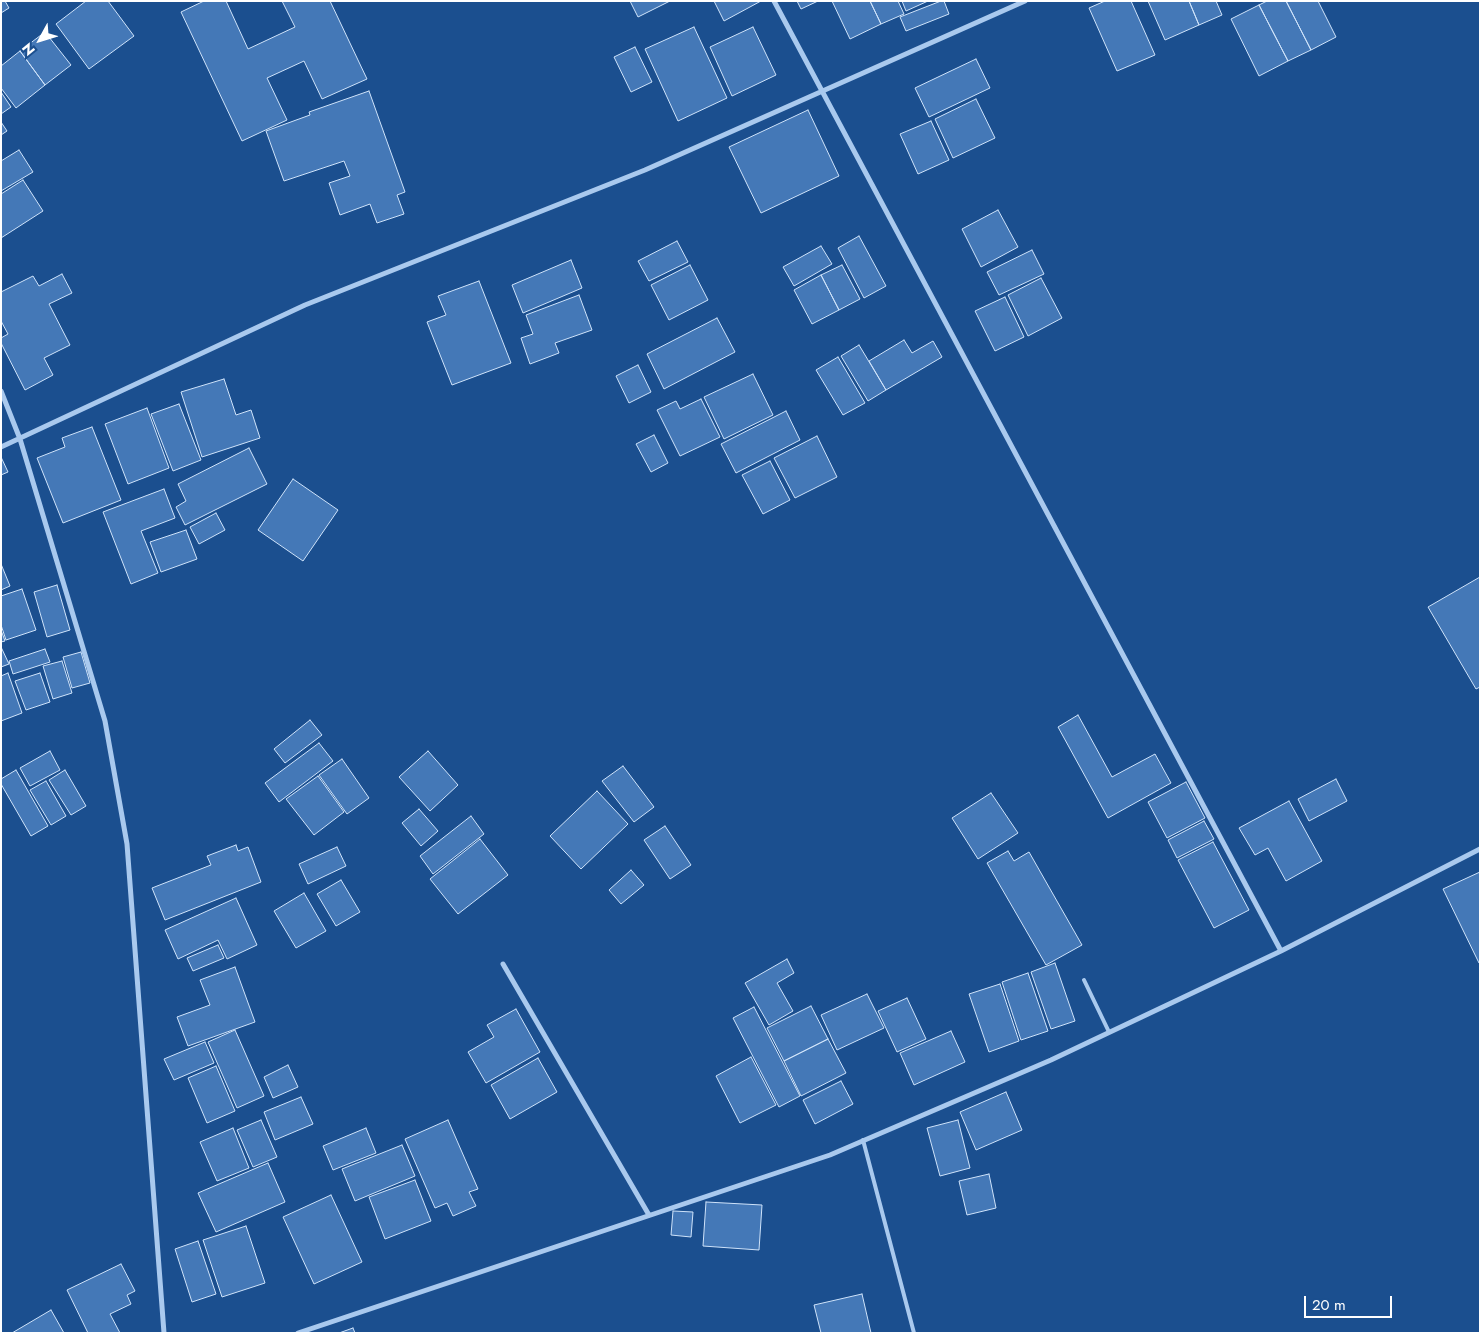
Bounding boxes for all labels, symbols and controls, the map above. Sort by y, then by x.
north arrow [15,15,65,65]
text: N [17,39,40,60]
scale bar [1306,1286,1394,1318]
text: 20 m [1312,1294,1346,1316]

